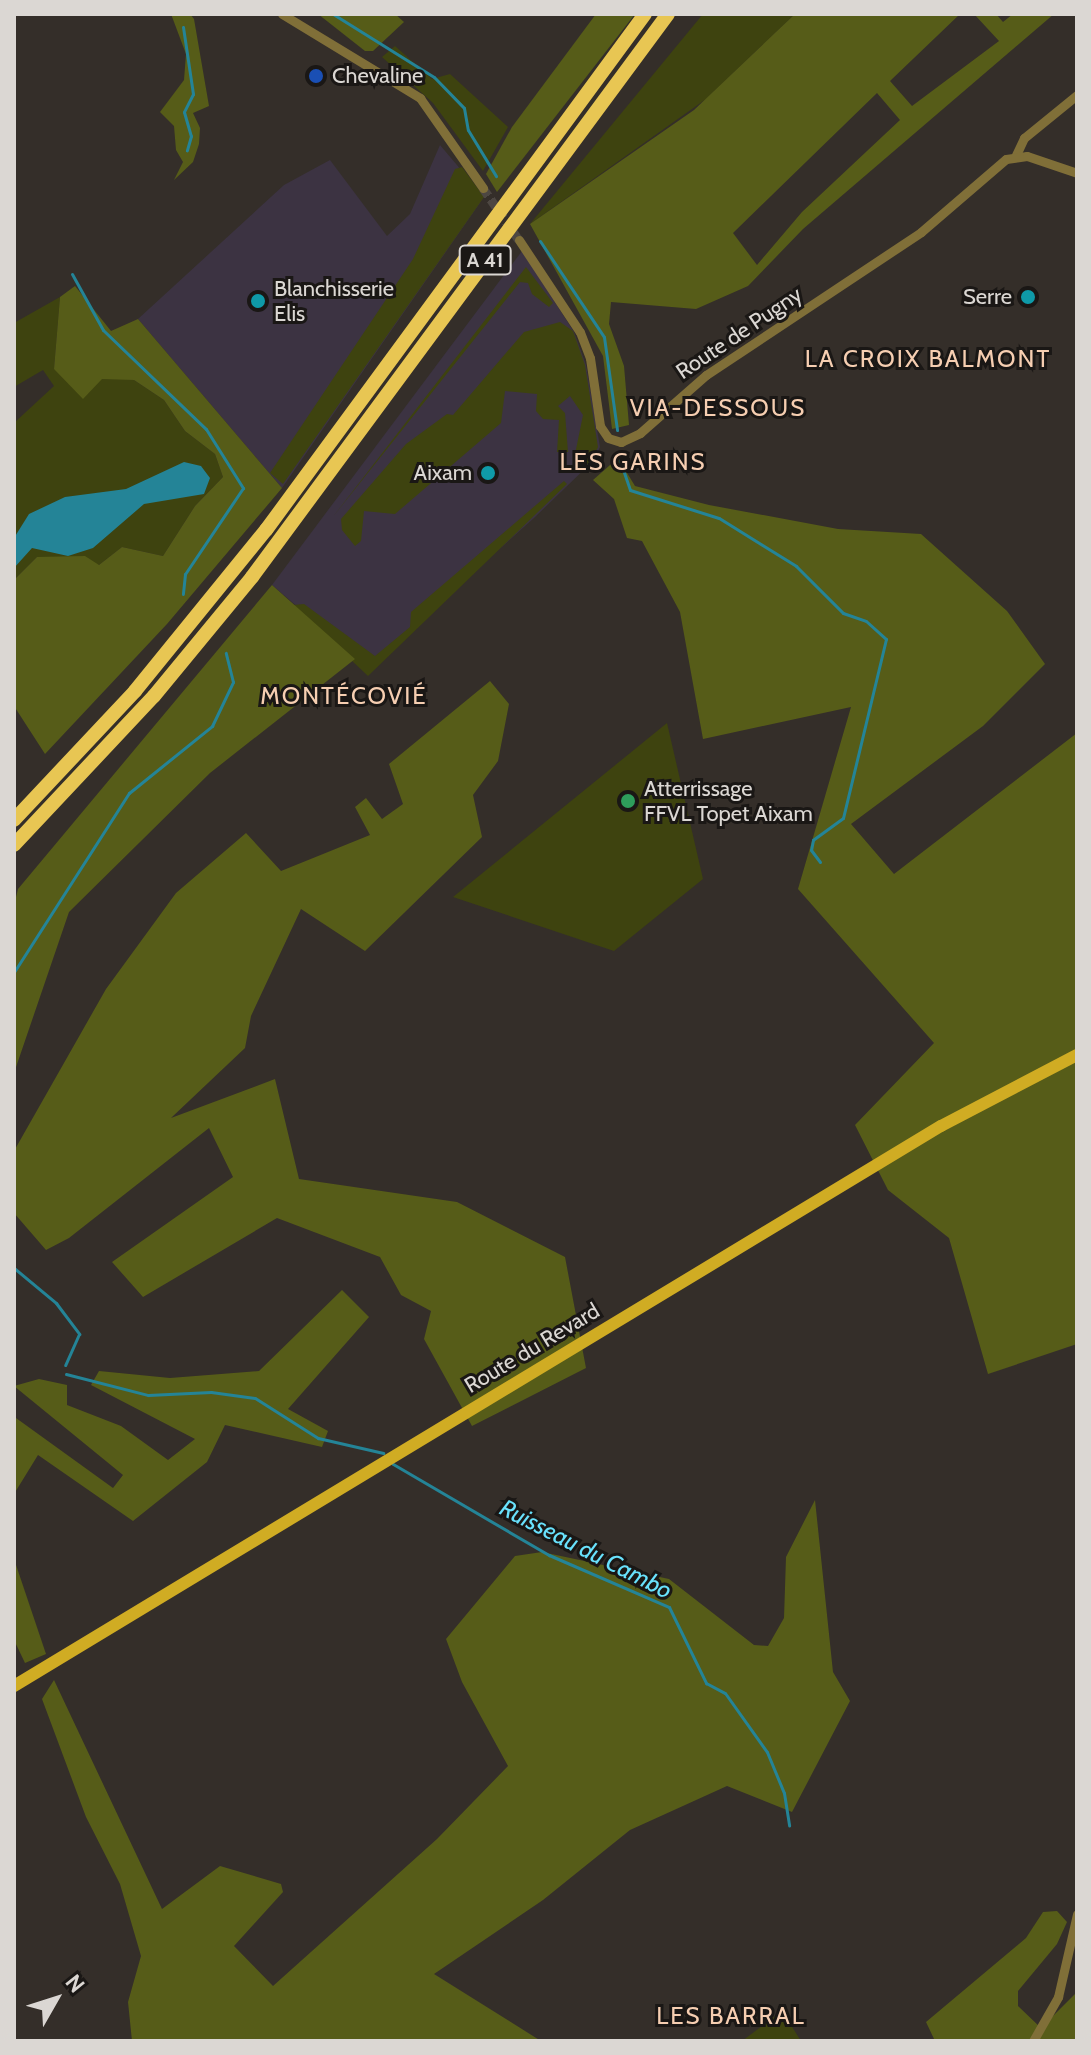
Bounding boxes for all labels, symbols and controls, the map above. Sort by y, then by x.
place label: Chevaline [332,63,423,89]
marker: Chevaline [307,67,325,85]
road number: A 41 [457,244,513,276]
place label: Blanchisserie Elis [274,275,394,326]
street label: Route de Pugny [671,281,807,385]
place label: Serre [963,284,1012,310]
marker: Serre [1019,288,1037,306]
marker: Blanchisserie Elis [249,292,267,310]
district label: LA CROIX BALMONT [805,345,1051,373]
district label: VIA-DESSOUS [630,394,806,422]
district label: LES GARINS [559,448,707,476]
place label: Aixam [414,460,472,486]
marker: Aixam [479,464,497,482]
district label: MONTÉCOVIÉ [260,682,428,710]
place label: Atterrissage FFVL Topet Aixam [644,775,813,826]
marker: Atterrissage FFVL Topet Aixam [619,792,637,810]
street label: Route du Revard [460,1297,604,1399]
water label: Ruisseau du Cambo [495,1493,677,1605]
north arrow [16,1959,96,2039]
text: N [60,1969,90,1998]
district label: LES BARRAL [656,2002,806,2030]

